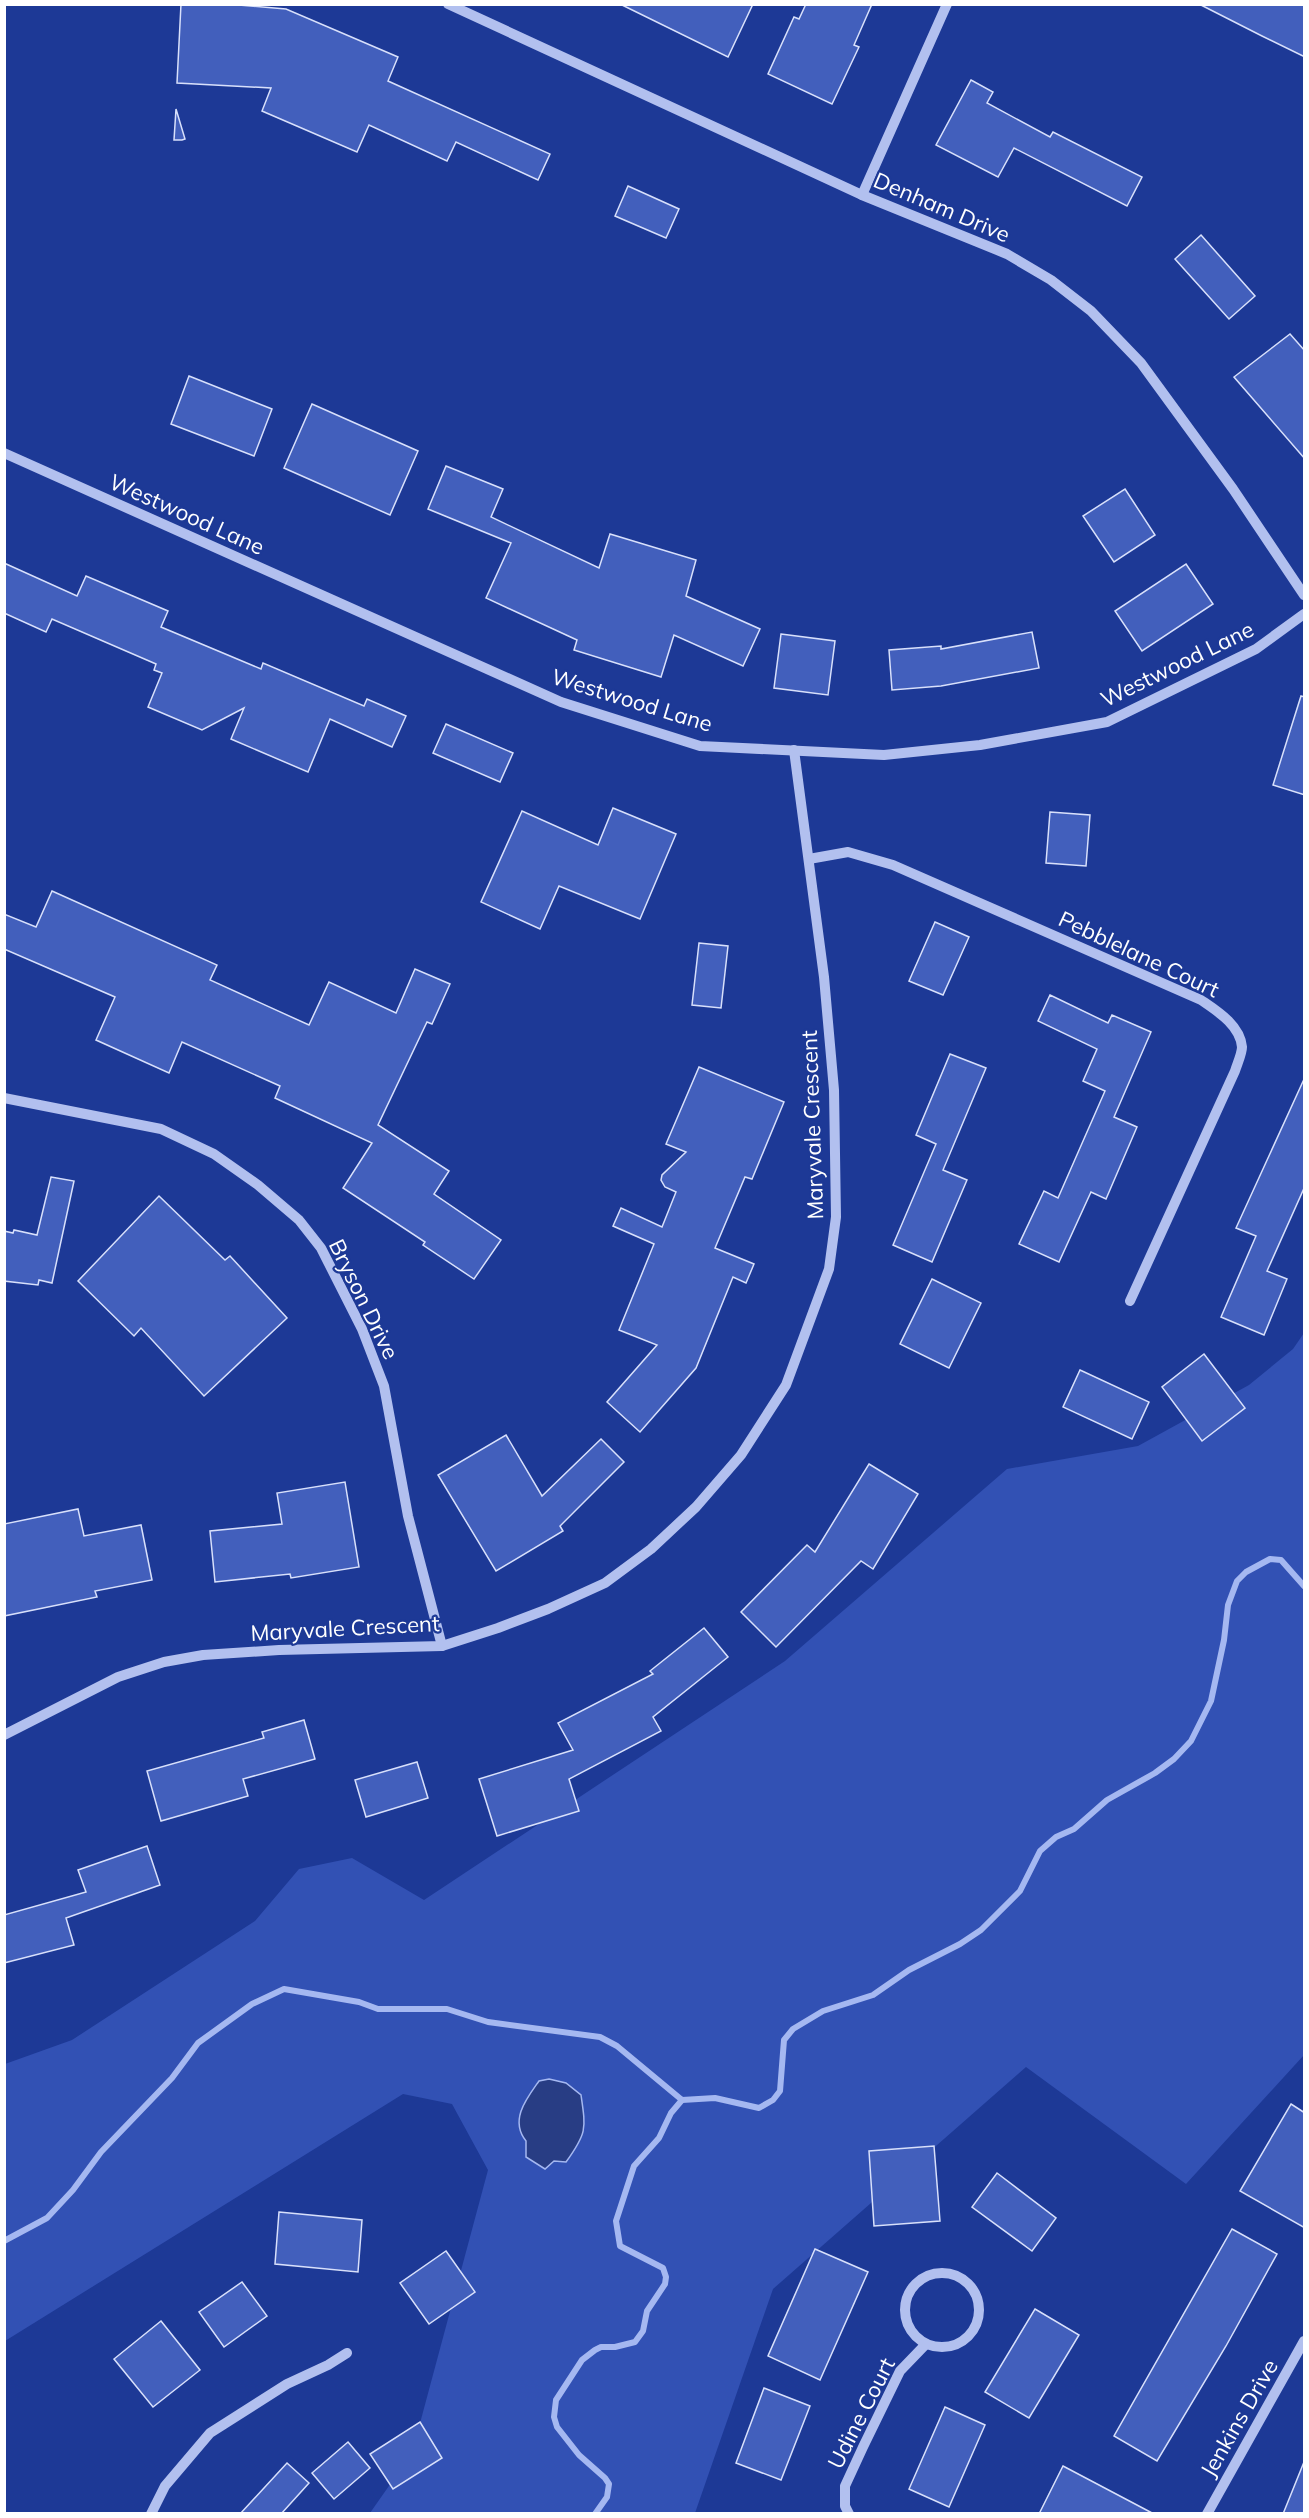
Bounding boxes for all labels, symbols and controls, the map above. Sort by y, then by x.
street label: Denham Drive [870,166,1014,248]
street label: Westwood Lane [105,467,269,561]
street label: Westwood Lane [1096,615,1258,713]
street label: Westwood Lane [548,662,716,738]
street label: Pebblelane Court [1054,904,1224,1004]
street label: Maryvale Crescent [795,1030,829,1220]
street label: Bryson Drive [323,1234,405,1364]
street label: Maryvale Crescent [250,1609,441,1647]
street label: Udine Court [821,2353,901,2473]
street label: Jenkins Drive [1194,2354,1284,2482]

